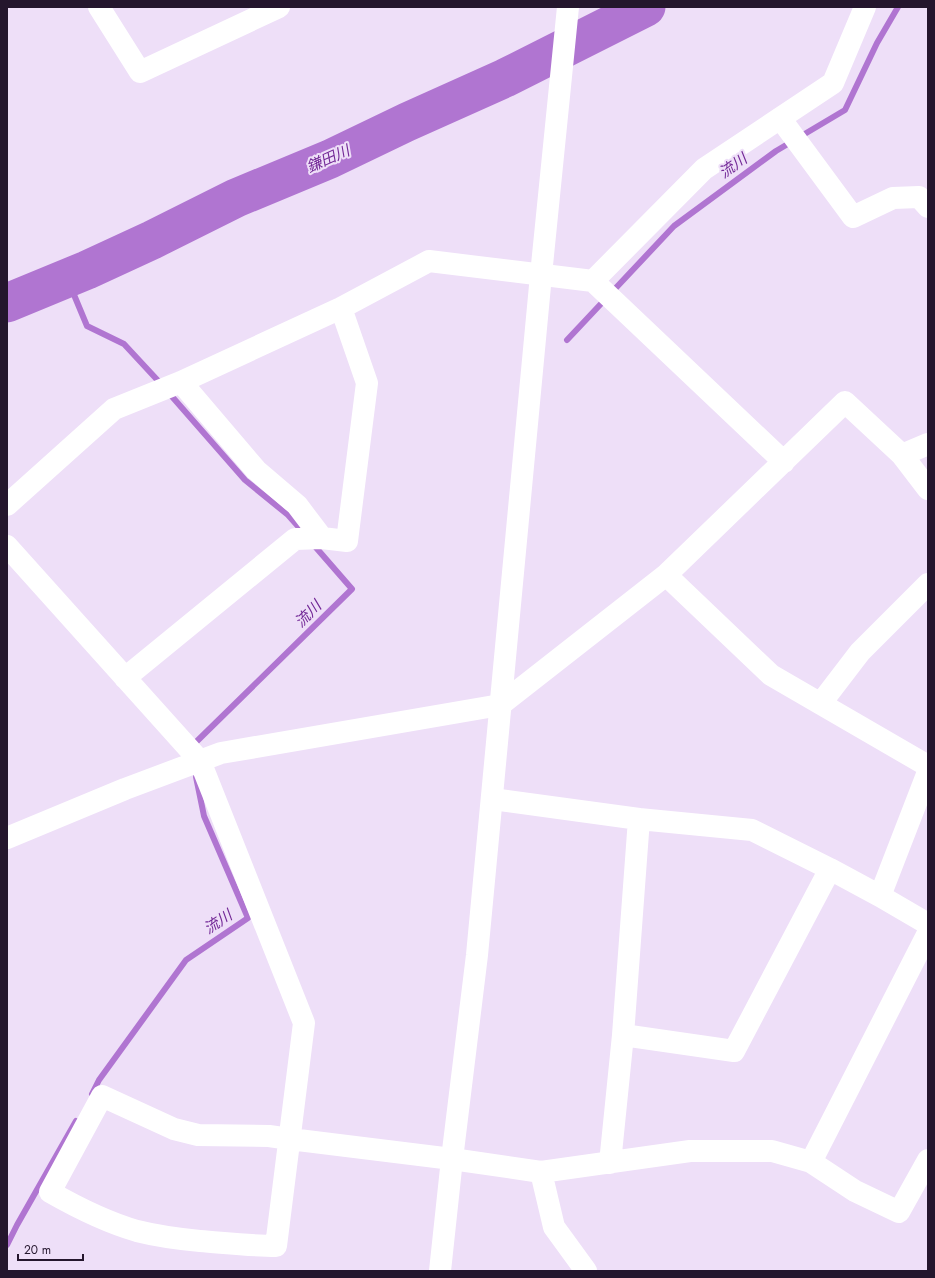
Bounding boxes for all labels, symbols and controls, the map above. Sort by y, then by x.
water label: 鎌田川 [303,139,355,178]
water label: 流川 [714,147,753,184]
water label: 流川 [290,594,328,632]
water label: 流川 [199,903,238,940]
scale bar [18,1236,83,1262]
text: 20 m [24,1241,51,1259]

